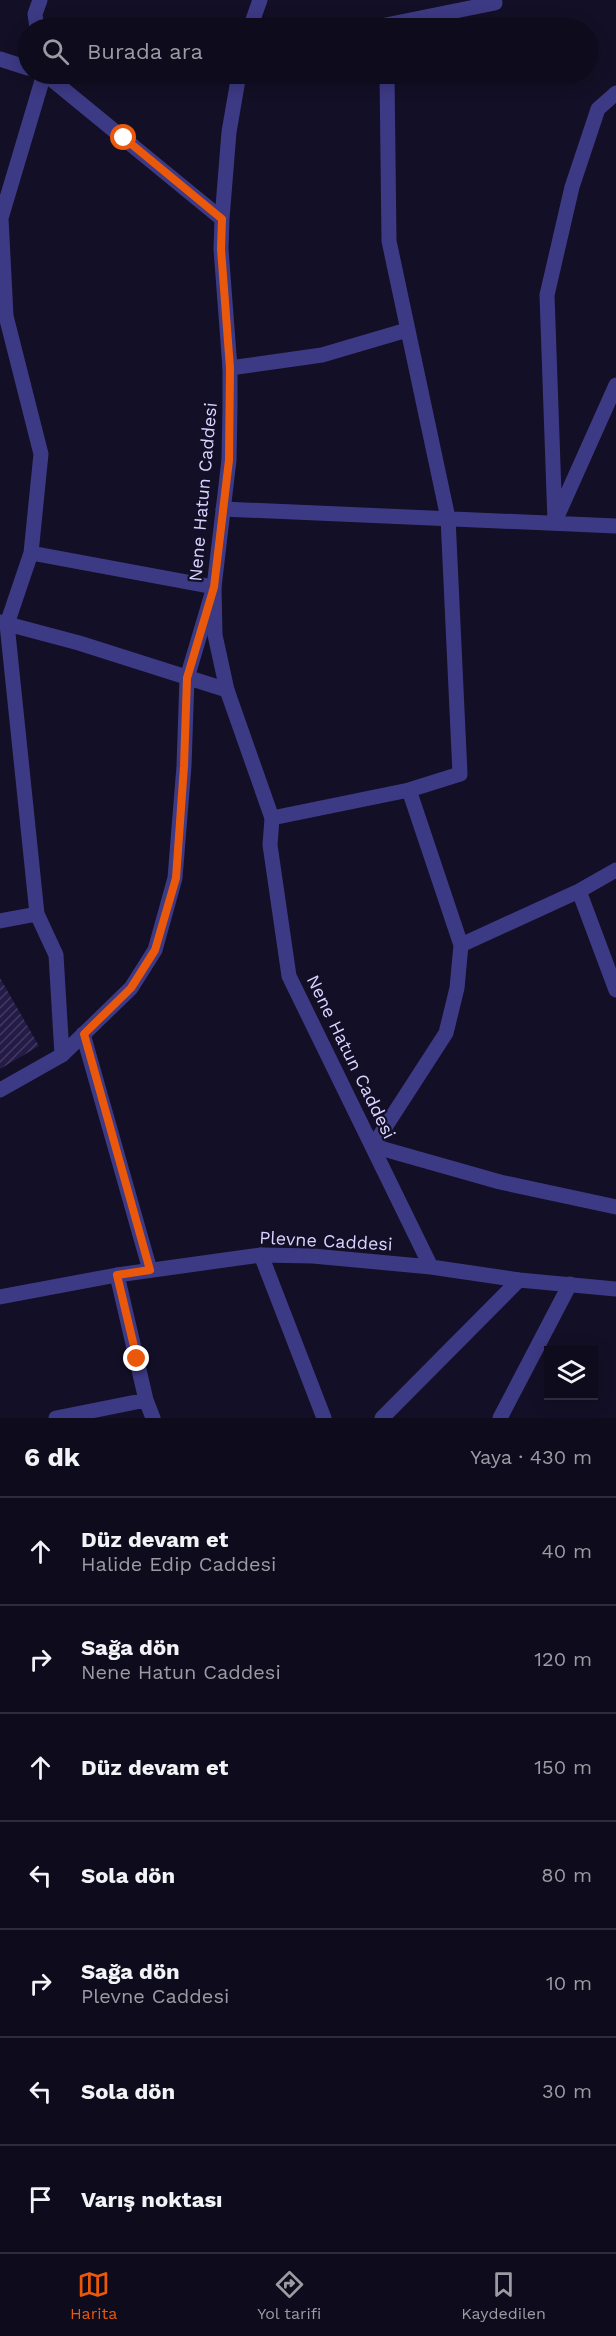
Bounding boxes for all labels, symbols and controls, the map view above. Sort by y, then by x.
search box [18,18,598,84]
icon: search [39,35,72,68]
text: Burada ara [87,39,203,64]
route start [110,124,136,150]
street label: Nene Hatun Caddesi [184,402,221,582]
street label: Nene Hatun Caddesi [303,971,400,1142]
street label: Plevne Caddesi [259,1227,393,1254]
route end [123,1345,149,1371]
map controls [544,1346,598,1400]
button: layers [544,1346,598,1400]
text: 6 dk [24,1442,80,1472]
text: Yaya · 430 m [470,1445,592,1469]
text: Düz devam et [81,1527,228,1552]
icon: ahead [24,1535,57,1568]
text: 40 m [541,1539,592,1563]
text: Halide Edip Caddesi [81,1552,276,1576]
text: Sağa dön [81,1635,180,1660]
icon: right [24,1643,57,1676]
text: 120 m [534,1647,592,1671]
text: Nene Hatun Caddesi [81,1660,281,1684]
icon: ahead [24,1751,57,1784]
text: Düz devam et [81,1755,228,1780]
text: 150 m [534,1755,592,1779]
icon: left [24,1859,57,1892]
text: Sola dön [81,1863,175,1888]
text: 80 m [541,1863,592,1887]
text: Sağa dön [81,1959,180,1984]
icon: right [24,1967,57,2000]
text: 10 m [546,1971,592,1995]
text: Plevne Caddesi [81,1984,229,2008]
icon: left [24,2075,57,2108]
text: Sola dön [81,2079,175,2104]
text: 30 m [542,2079,592,2103]
icon: arrive [24,2183,57,2216]
text: Varış noktası [81,2187,223,2212]
tab: Harita [70,2268,117,2323]
tab: Yol tarifi [257,2268,321,2323]
tab: Kaydedilen [461,2268,546,2323]

